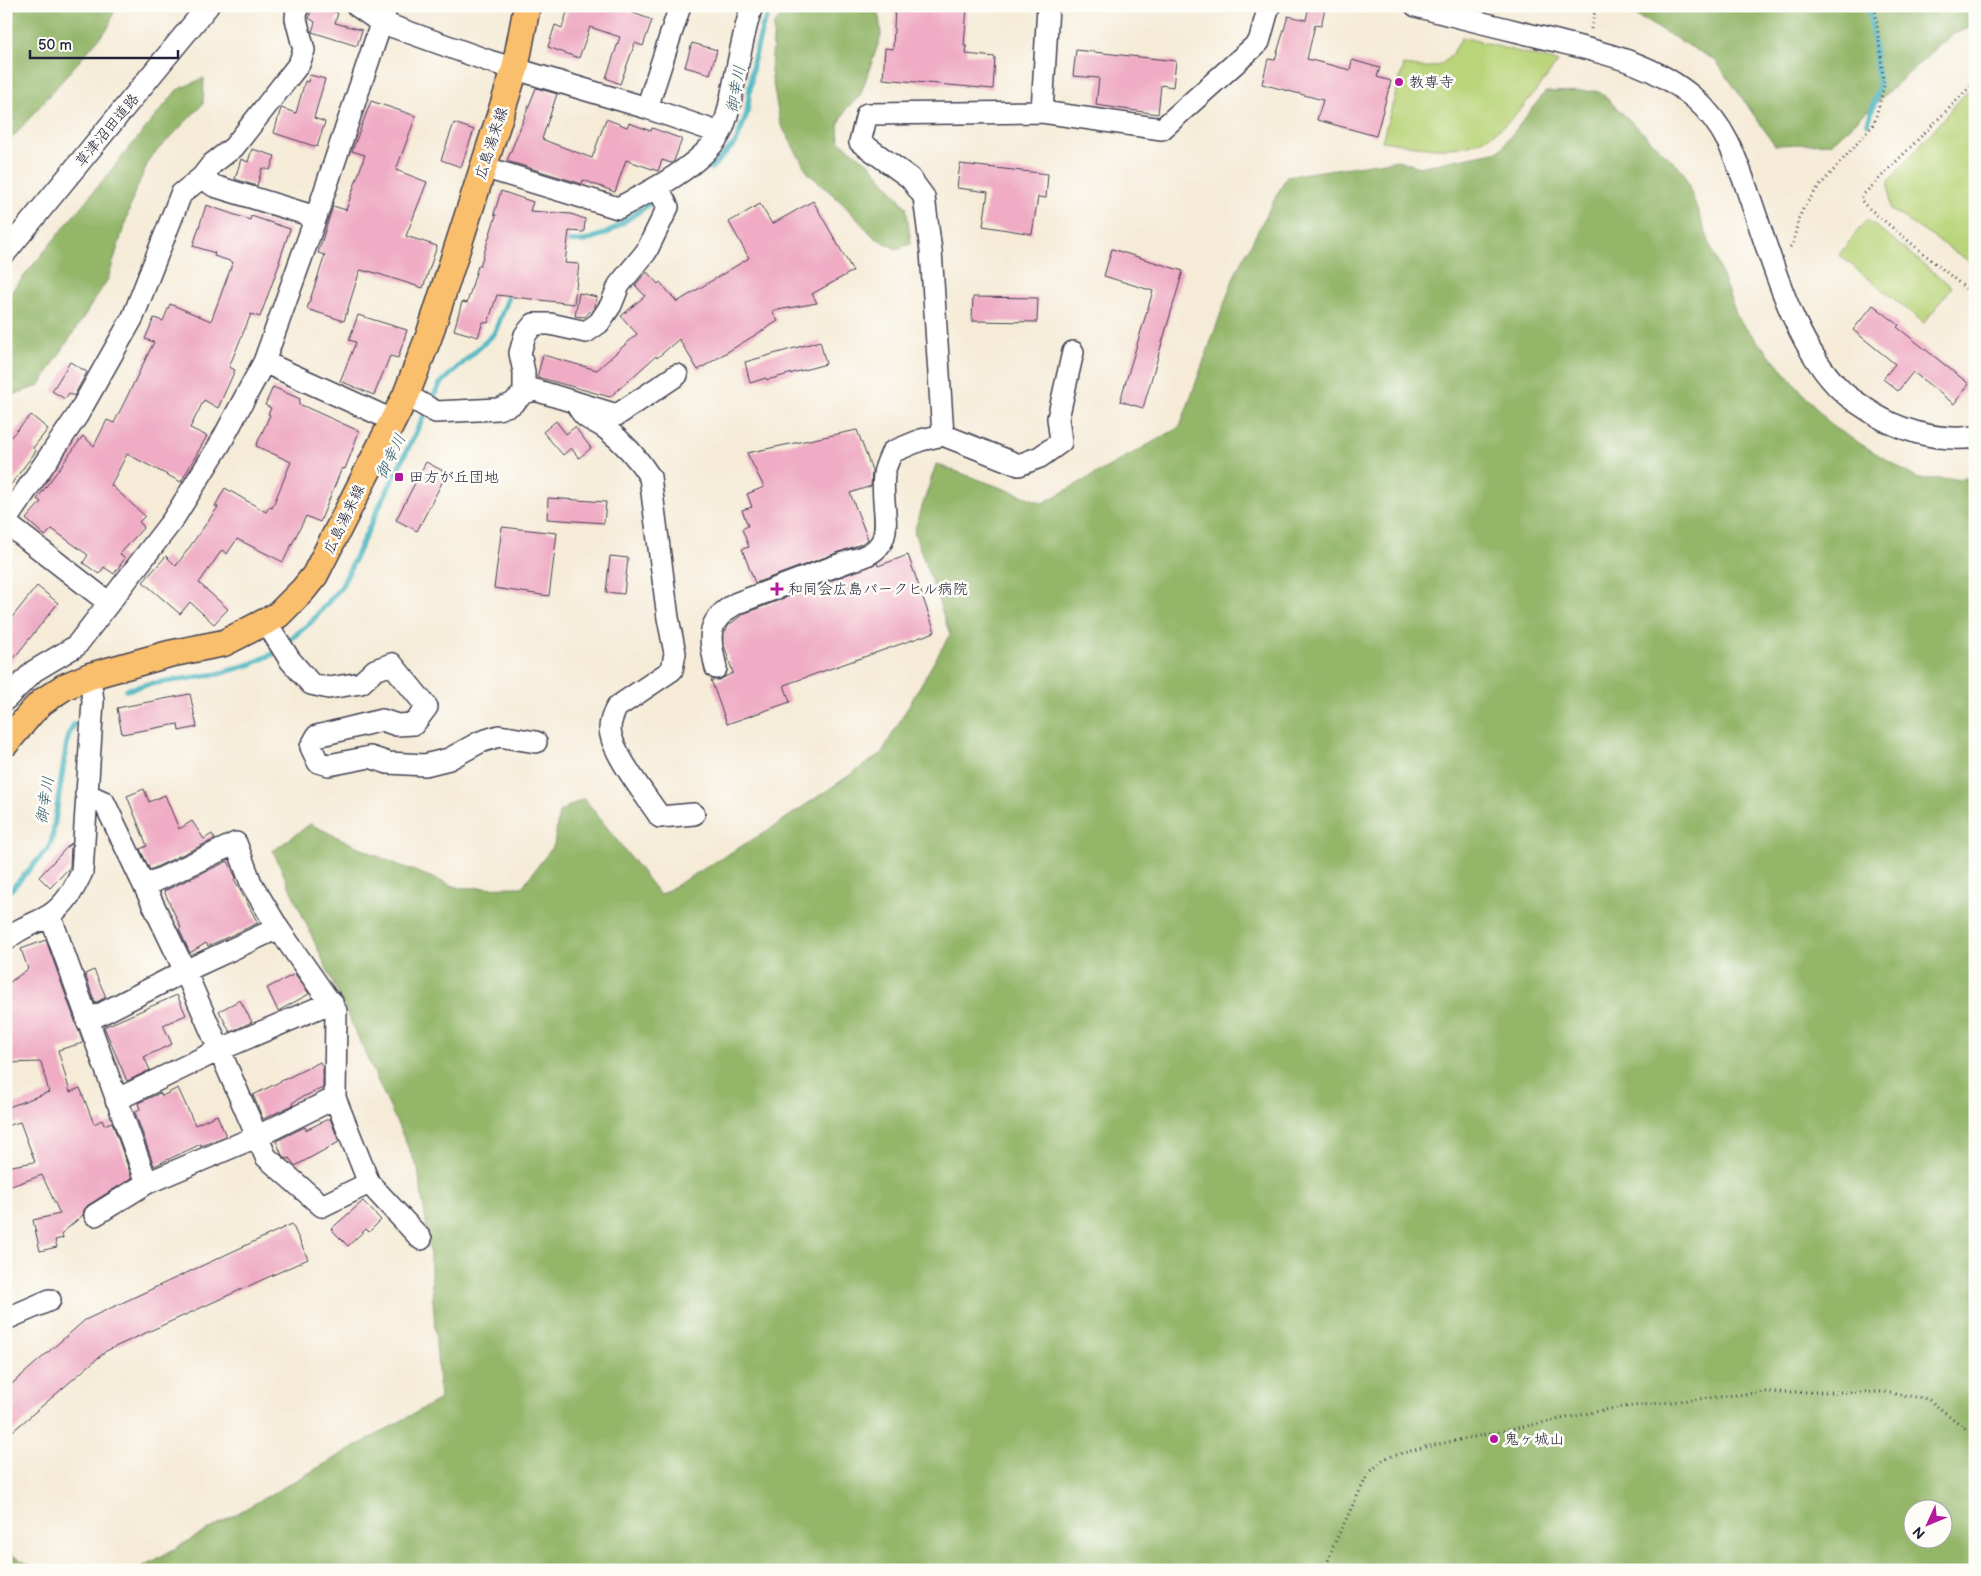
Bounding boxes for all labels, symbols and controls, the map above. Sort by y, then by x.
scale bar [30,28,178,60]
text: 50 m [38,36,72,55]
water label: 御幸川 [723,64,750,115]
place label: 教専寺 [1409,73,1454,92]
marker: 教専寺 [1393,76,1405,88]
street label: 草津沼田道路 [71,90,144,171]
street label: 広島湯来線 [471,105,512,182]
water label: 御幸川 [372,431,410,482]
place label: 田方が丘団地 [409,468,499,487]
marker: 田方が丘団地 [393,471,405,483]
street label: 広島湯来線 [319,481,369,557]
place label: 和同会広島パークヒル病院 [788,580,968,599]
marker: 和同会広島パークヒル病院 [770,582,784,596]
water label: 御幸川 [32,775,59,825]
place label: 鬼ヶ城山 [1504,1430,1564,1449]
marker: 鬼ヶ城山 [1488,1433,1500,1445]
north arrow [1904,1498,1954,1548]
text: N [1909,1523,1929,1542]

